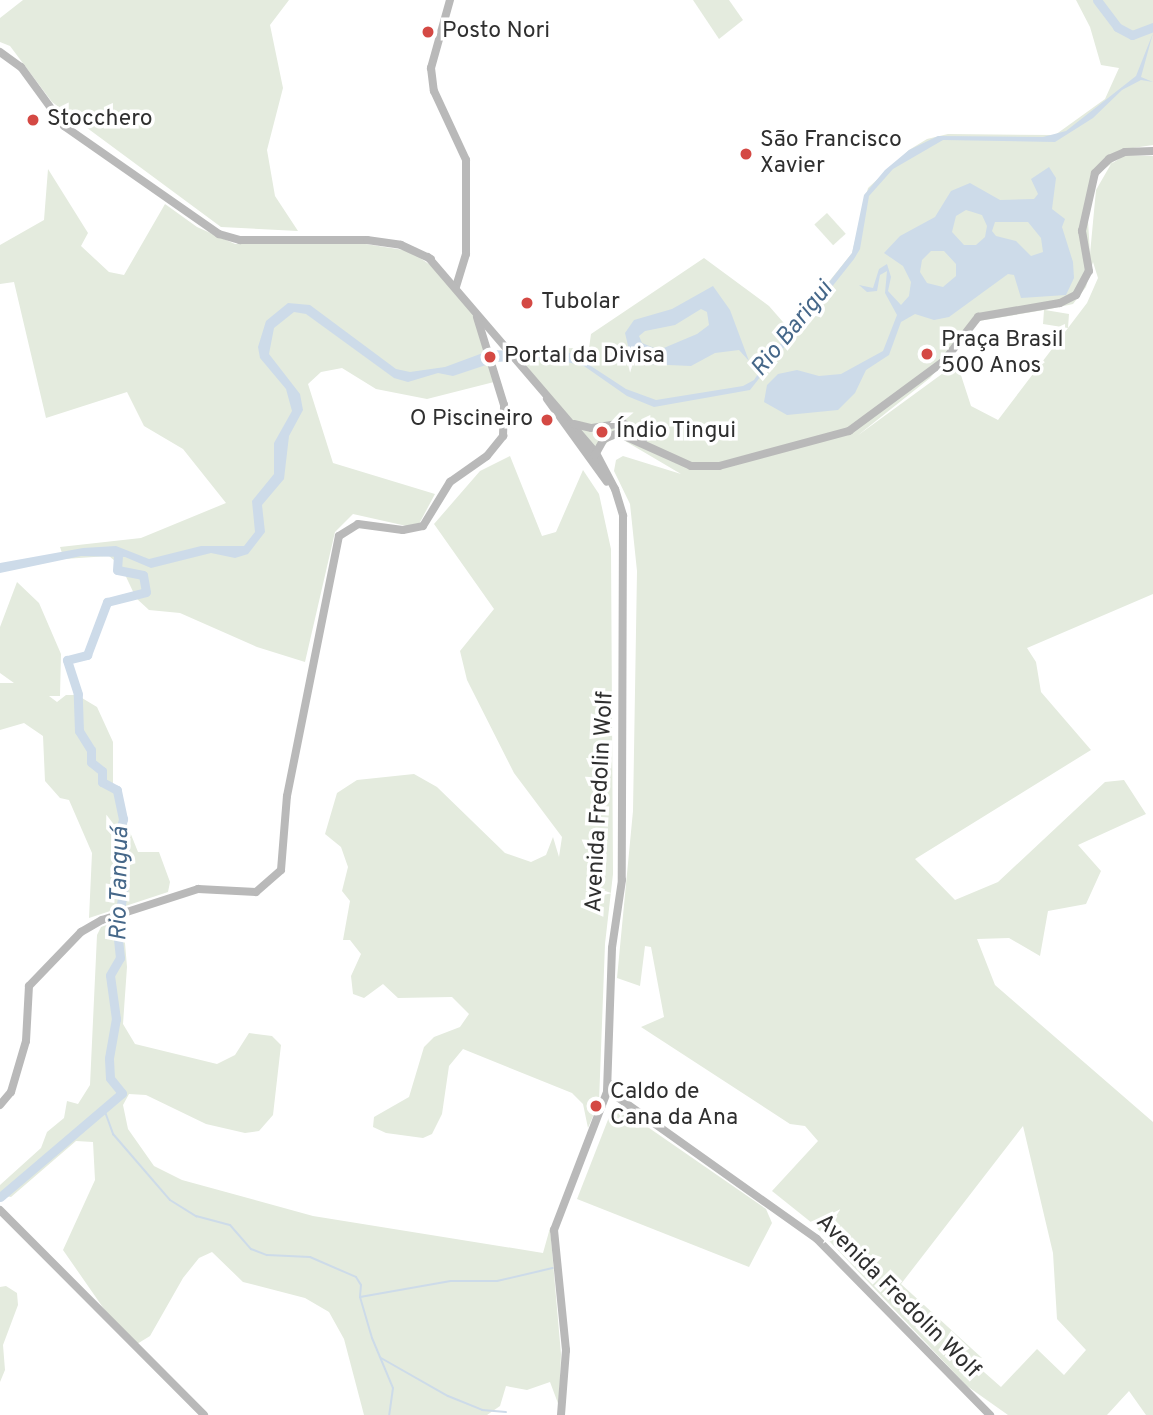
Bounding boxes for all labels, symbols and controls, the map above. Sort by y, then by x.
place label: Posto Nori [442,18,550,46]
marker: Posto Nori [420,24,436,40]
place label: Stocchero [47,106,153,134]
marker: Stocchero [25,112,41,128]
place label: São Francisco Xavier [760,127,902,181]
marker: São Francisco Xavier [738,146,754,162]
water label: Rio Barigui [746,277,840,383]
place label: Tubolar [541,289,620,317]
marker: Tubolar [519,295,535,311]
place label: Praça Brasil 500 Anos [941,327,1064,381]
place label: Portal da Divisa [504,343,665,371]
marker: Praça Brasil 500 Anos [919,346,935,362]
marker: Portal da Divisa [482,349,498,365]
place label: O Piscineiro [410,406,533,434]
marker: O Piscineiro [539,412,555,428]
place label: Índio Tingui [616,418,737,446]
marker: Índio Tingui [594,424,610,440]
street label: Avenida Fredolin Wolf [581,691,621,913]
water label: Rio Tanguá [106,826,136,942]
place label: Caldo de Cana da Ana [610,1079,739,1133]
marker: Caldo de Cana da Ana [588,1098,604,1114]
street label: Avenida Fredolin Wolf [809,1209,985,1385]

